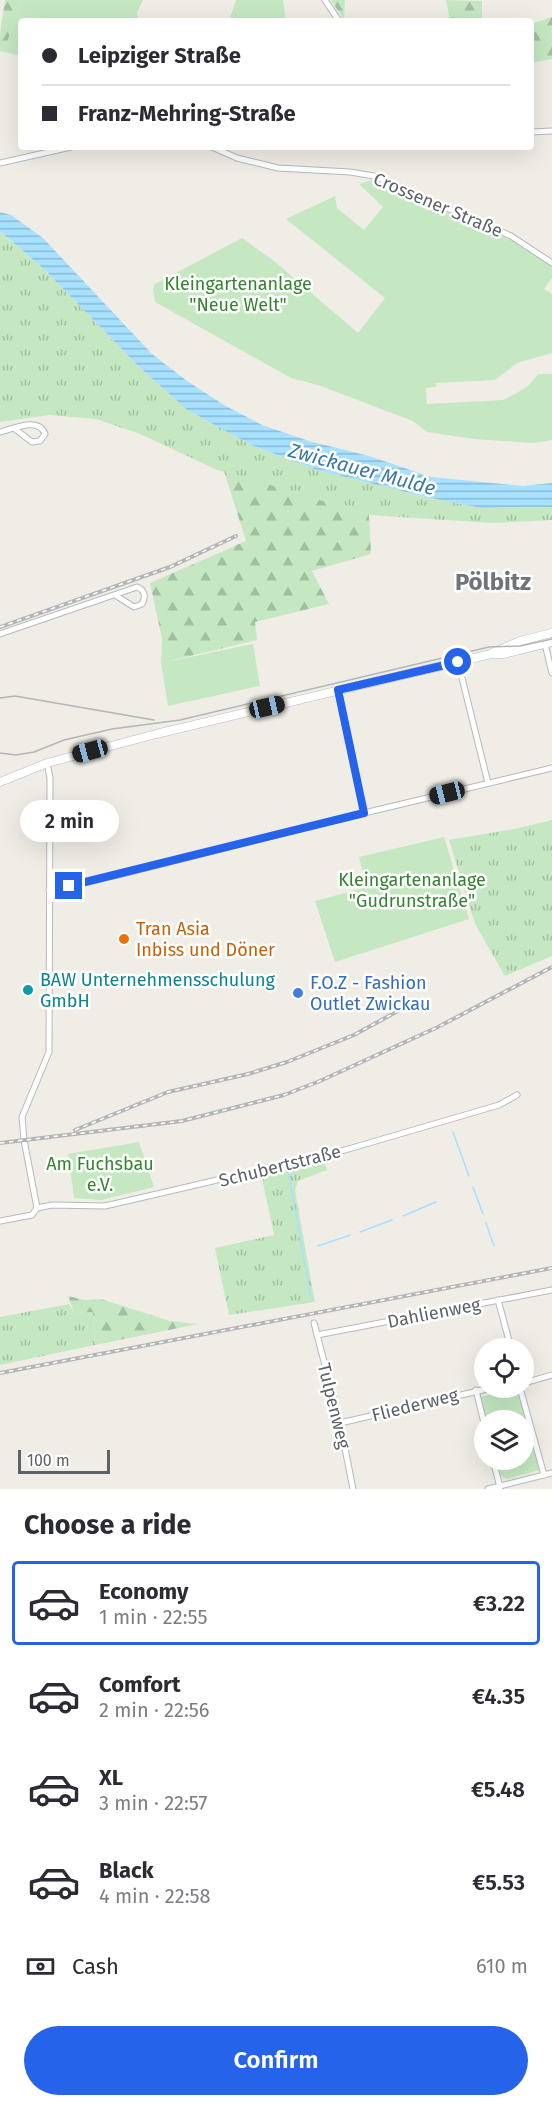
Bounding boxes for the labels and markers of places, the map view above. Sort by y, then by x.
place label: Tran Asia Inbiss und Döner [136,918,275,961]
marker: Tran Asia Inbiss und Döner [117,932,131,946]
place label: BAW Unternehmensschulung GmbH [40,969,276,1012]
place label: F.O.Z - Fashion Outlet Zwickau [310,972,431,1015]
marker: BAW Unternehmensschulung GmbH [21,983,35,997]
marker: F.O.Z - Fashion Outlet Zwickau [291,986,305,1000]

